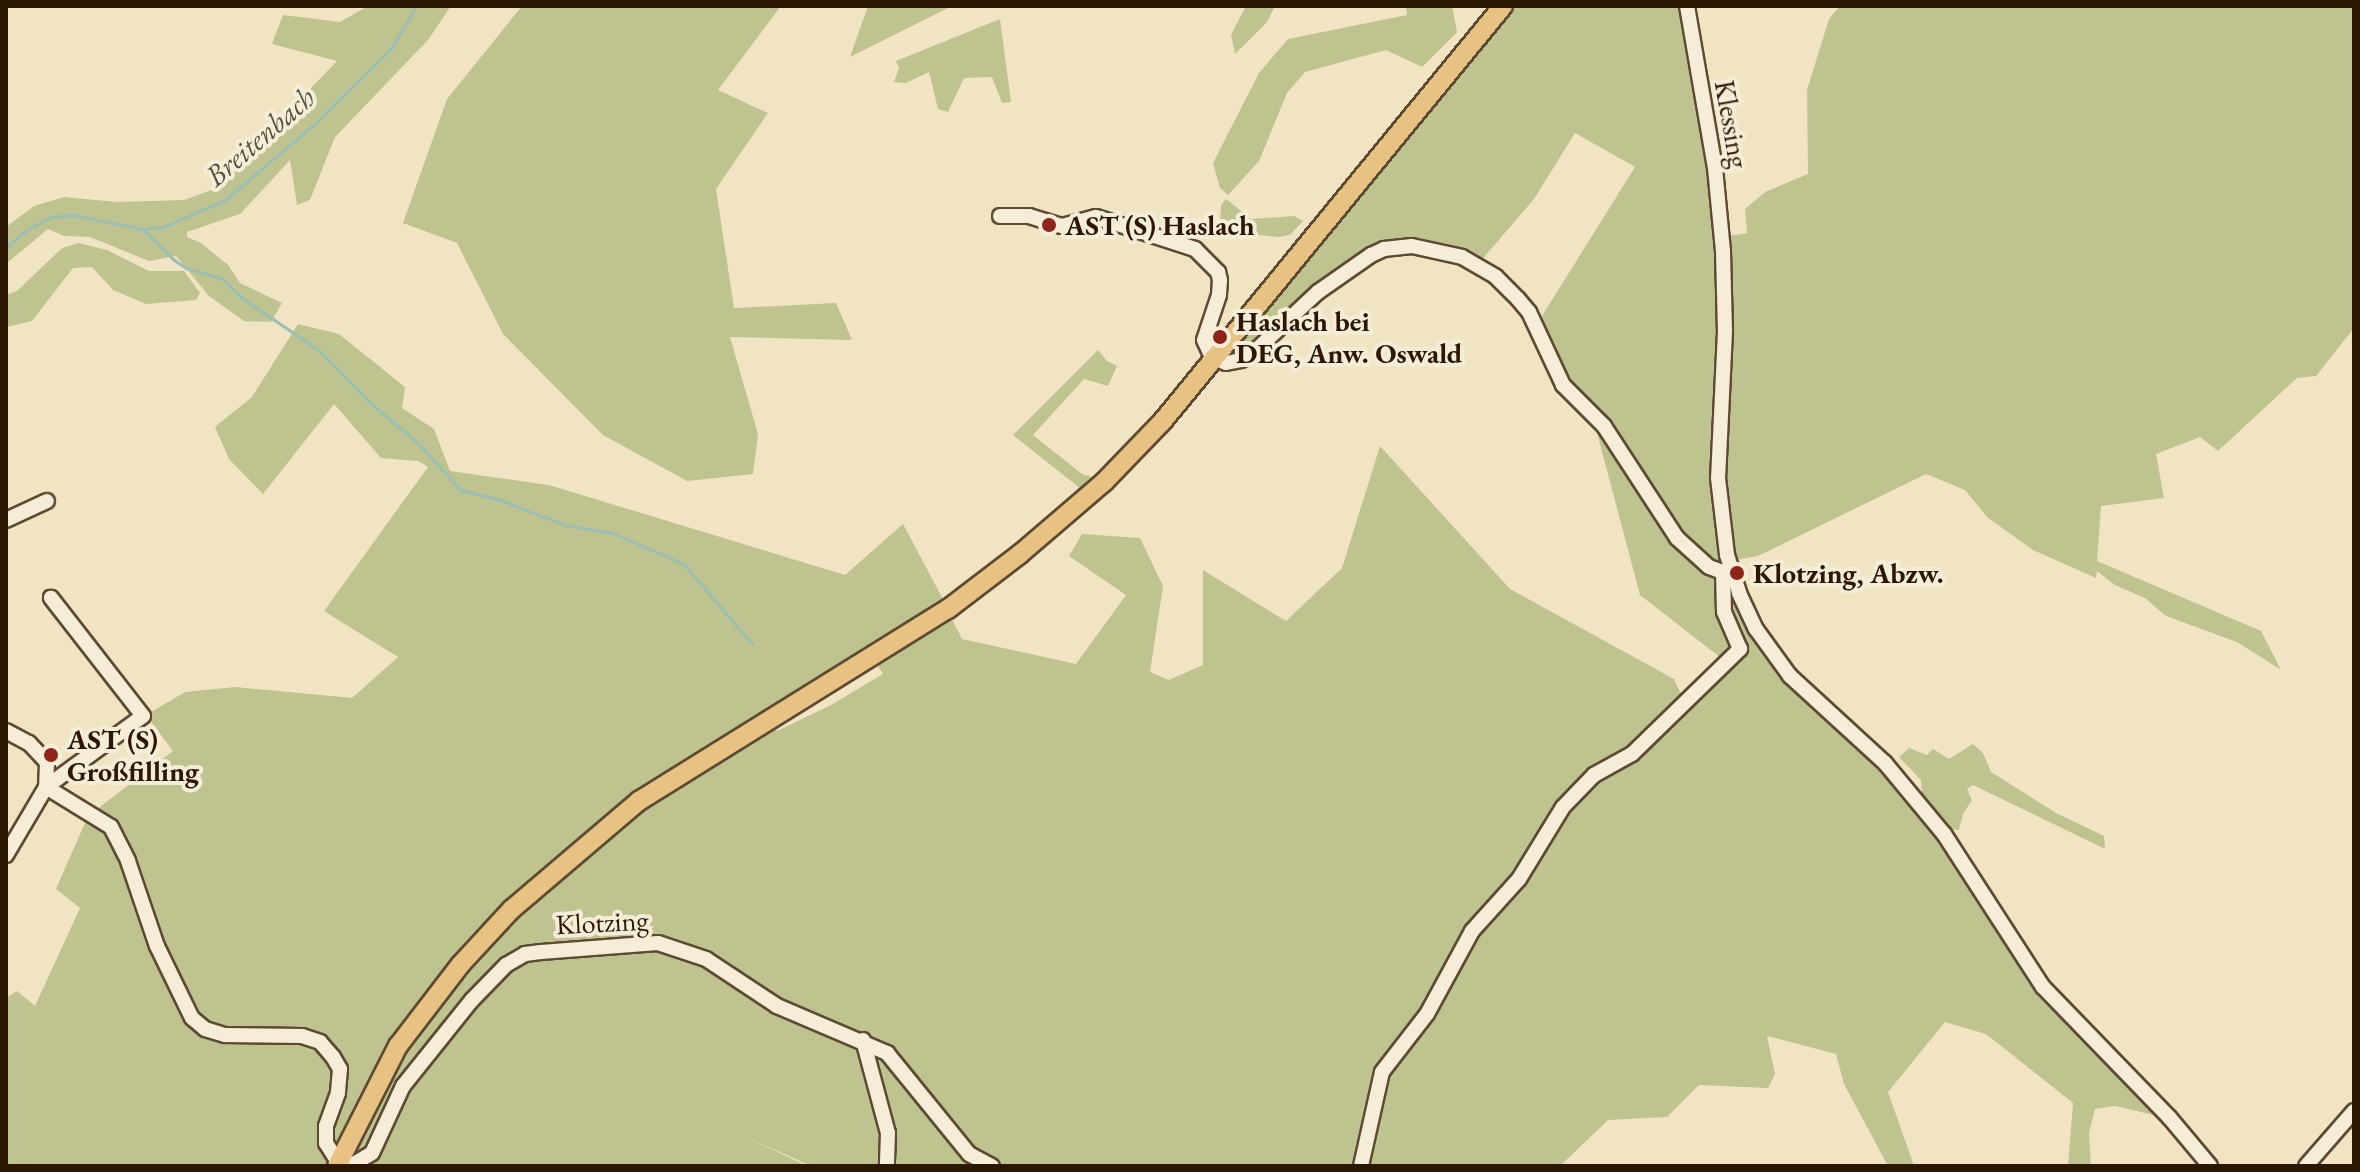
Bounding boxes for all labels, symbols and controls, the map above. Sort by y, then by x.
street label: Klessing [1708,77,1756,171]
water label: Breitenbach [198,80,322,194]
place label: AST (S) Haslach [1065,208,1255,242]
marker: AST (S) Haslach [1040,216,1058,234]
place label: Haslach bei DEG, Anw. Oswald [1236,304,1462,370]
marker: Haslach bei DEG, Anw. Oswald [1211,328,1229,346]
place label: Klotzing, Abzw. [1753,556,1944,590]
marker: Klotzing, Abzw. [1728,564,1746,582]
place label: AST (S) Großfilling [67,722,199,788]
marker: AST (S) Großfilling [42,746,60,764]
street label: Klotzing [555,903,649,941]

